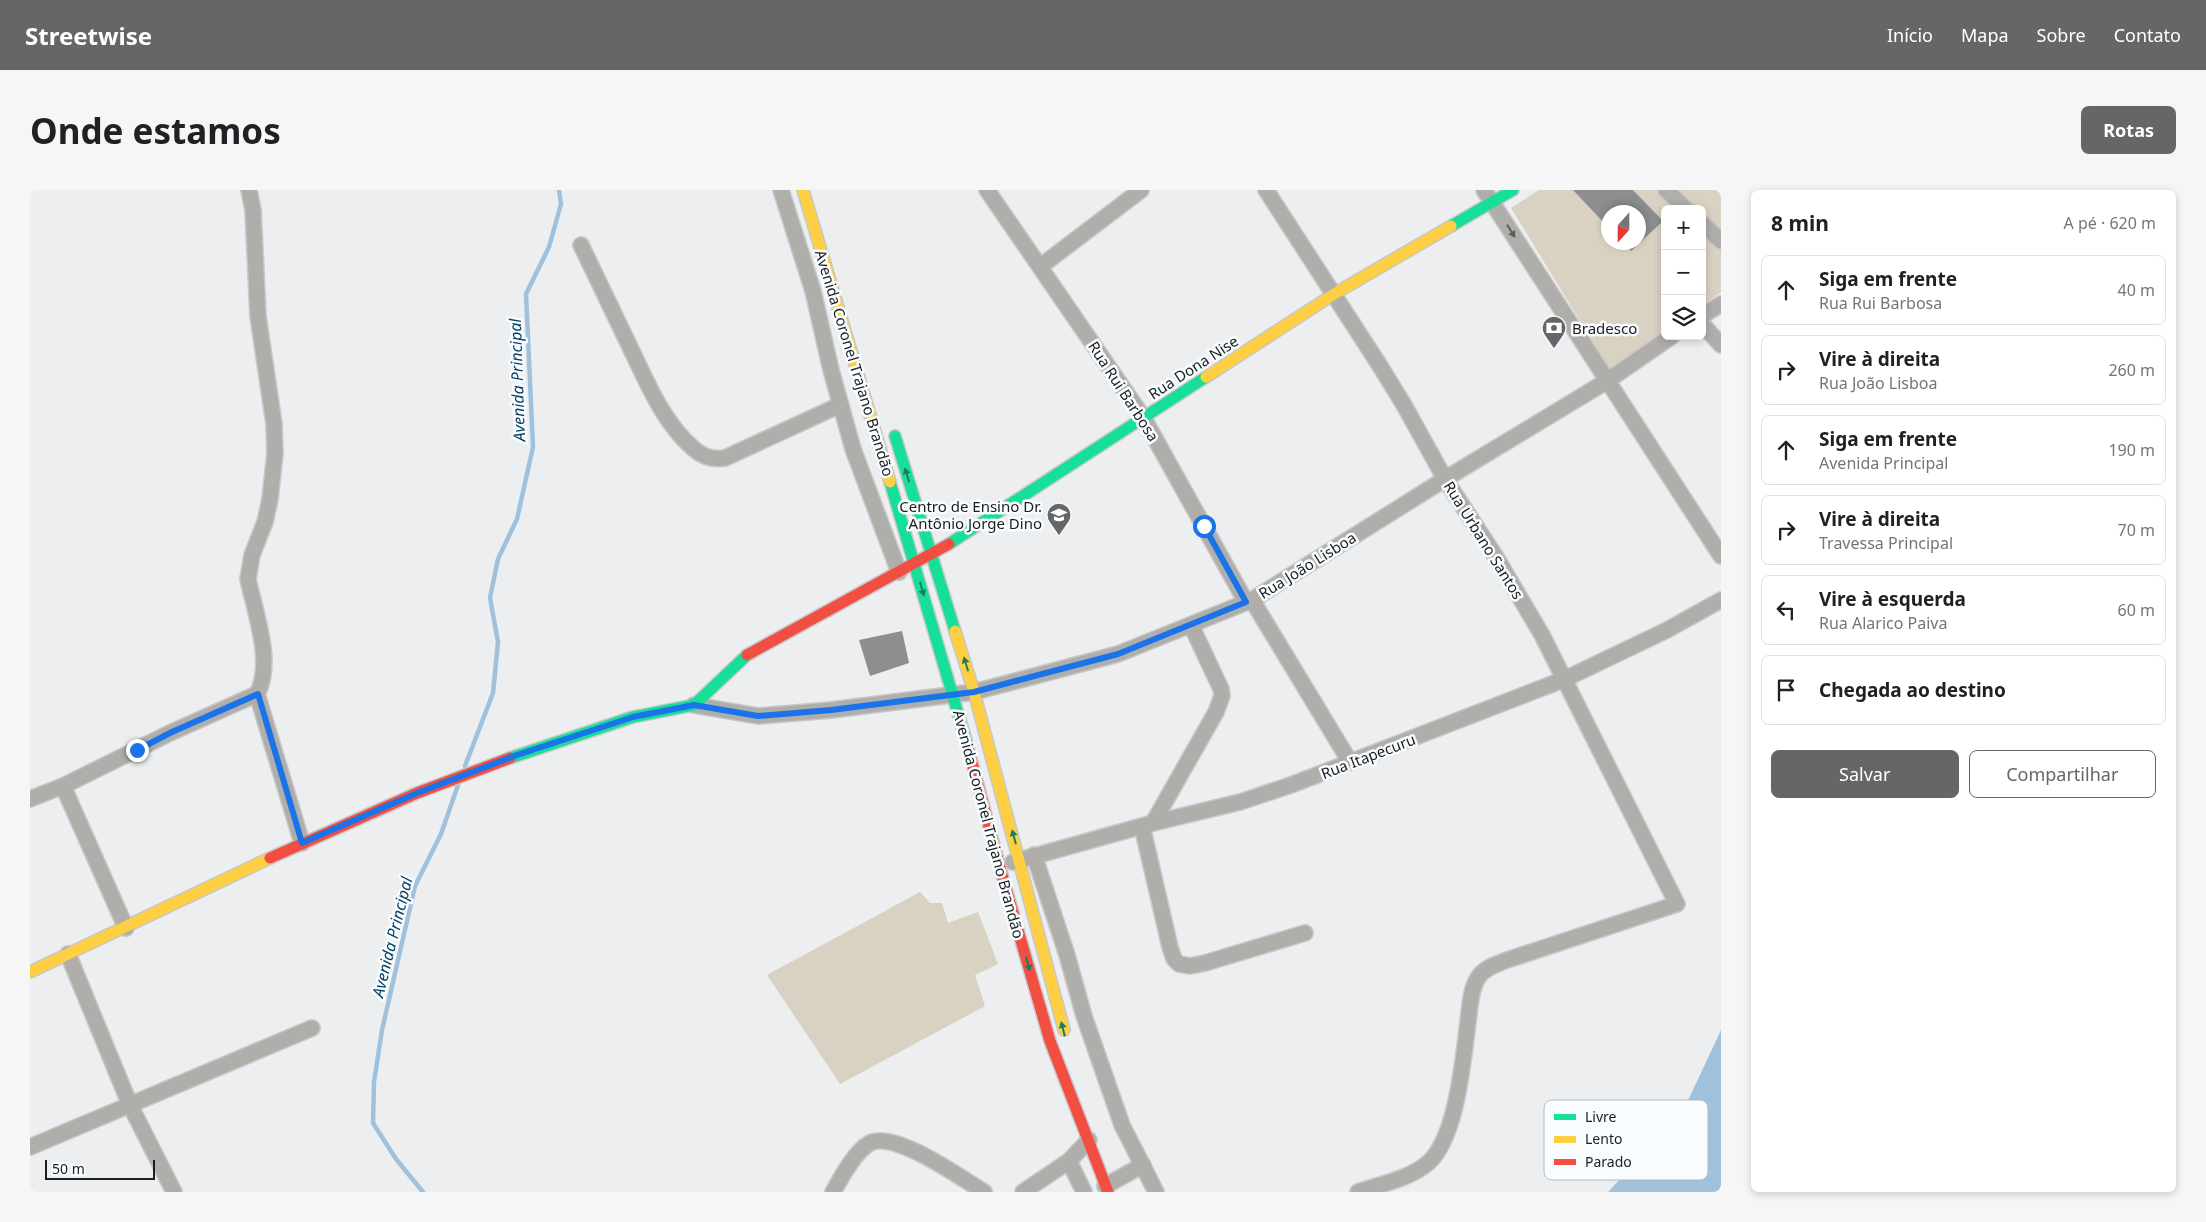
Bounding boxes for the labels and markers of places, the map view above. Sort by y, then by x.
bank icon: Bradesco [1541,315,1567,349]
place label: Bradesco [1572,318,1637,338]
place label: Centro de Ensino Dr. Antônio Jorge Dino [899,496,1042,533]
school or university icon: Centro de Ensino Dr. Antônio Jorge Dino [1046,502,1072,536]

